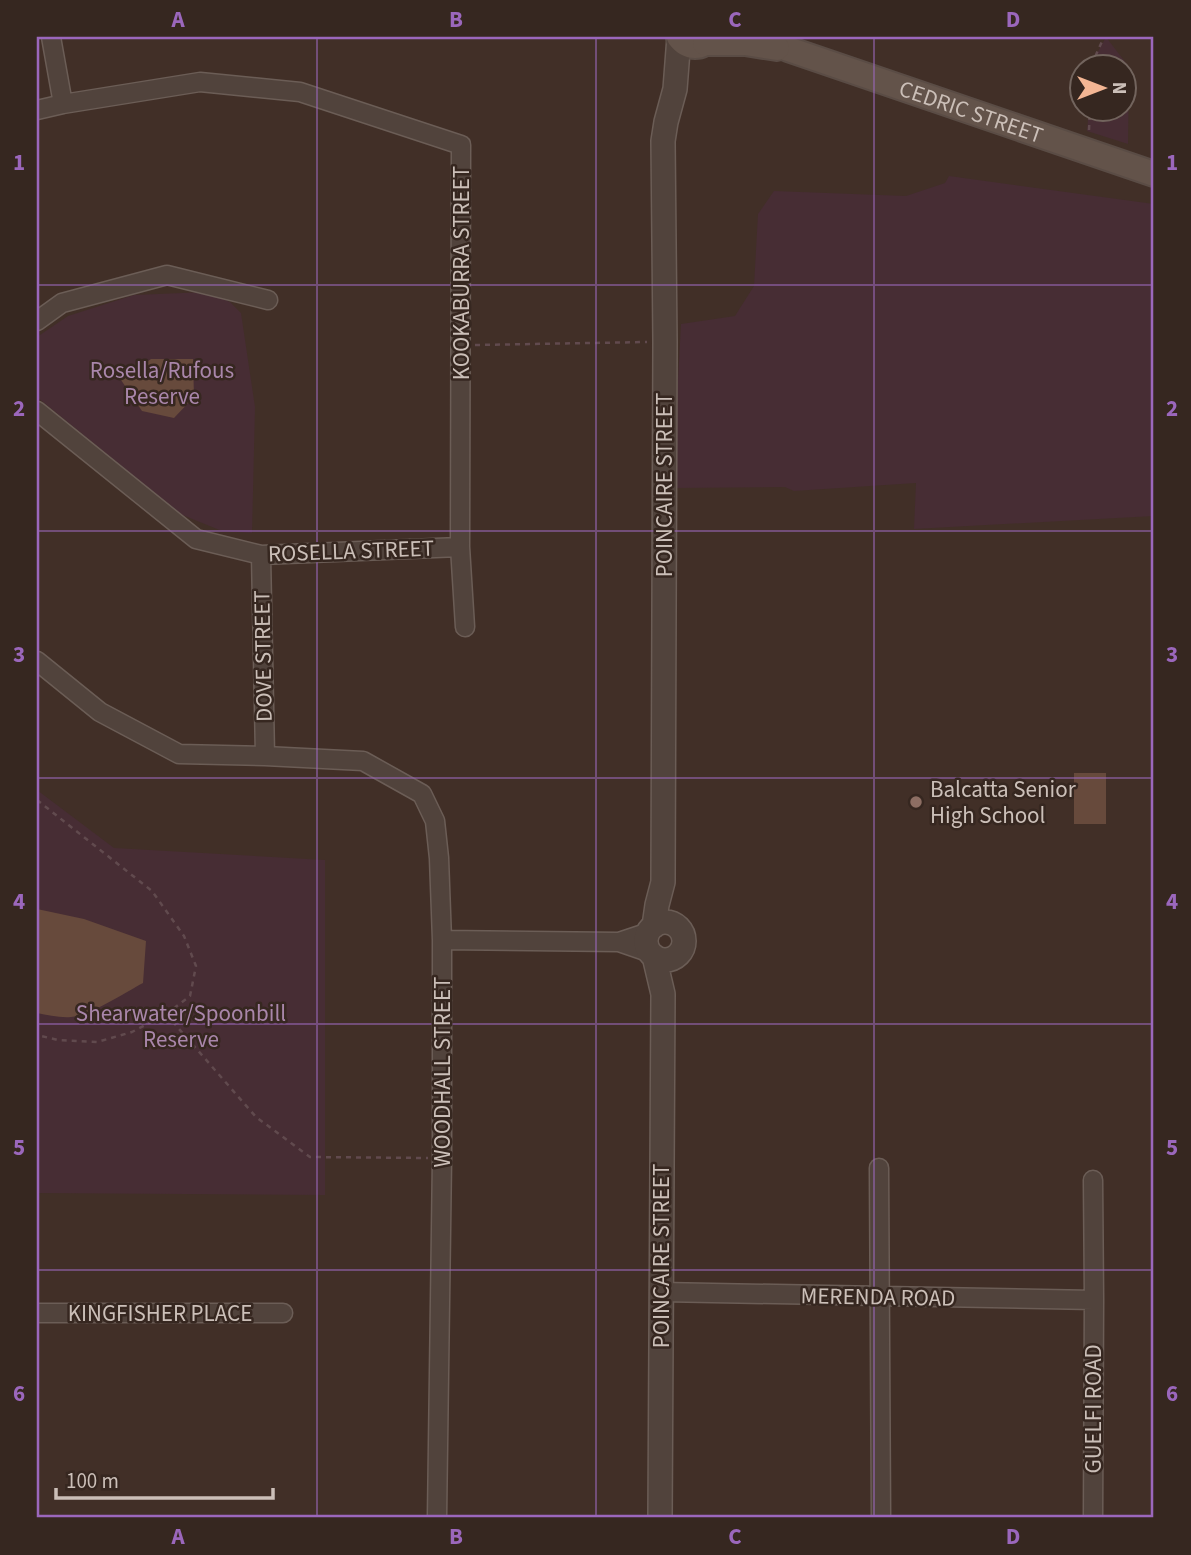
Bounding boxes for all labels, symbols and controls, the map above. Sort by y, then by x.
text: A [170,3,185,36]
text: B [449,3,463,36]
text: C [728,3,742,36]
text: D [1006,3,1020,36]
north arrow [1068,52,1138,122]
street label: CEDRIC STREET [895,72,1048,151]
text: N [1105,82,1132,94]
text: 1 [13,146,25,179]
text: 1 [1166,146,1178,179]
street label: KOOKABURRA STREET [445,166,478,380]
park label: Rosella/Rufous Reserve [90,354,234,413]
text: 2 [13,392,25,425]
text: 2 [1166,392,1178,425]
street label: POINCAIRE STREET [648,393,681,577]
street label: ROSELLA STREET [267,532,435,570]
street label: DOVE STREET [245,590,281,722]
text: 3 [13,638,25,671]
text: 3 [1166,638,1178,671]
place label: Balcatta Senior High School [930,773,1077,832]
marker: Balcatta Senior High School [908,794,924,810]
text: 4 [13,885,25,918]
text: 4 [1166,885,1178,918]
street label: WOODHALL STREET [426,977,459,1167]
park label: Shearwater/Spoonbill Reserve [76,997,286,1056]
text: 5 [13,1131,25,1164]
text: 5 [1166,1131,1178,1164]
street label: POINCAIRE STREET [645,1164,678,1348]
street label: MERENDA ROAD [800,1279,956,1315]
street label: KINGFISHER PLACE [68,1297,252,1330]
street label: GUELFI ROAD [1077,1344,1110,1474]
text: 6 [13,1377,25,1410]
text: 6 [1166,1377,1178,1410]
scale bar [56,1457,273,1501]
text: 100 m [66,1466,119,1496]
text: A [170,1520,185,1553]
text: B [449,1520,463,1553]
text: C [728,1520,742,1553]
text: D [1006,1520,1020,1553]

